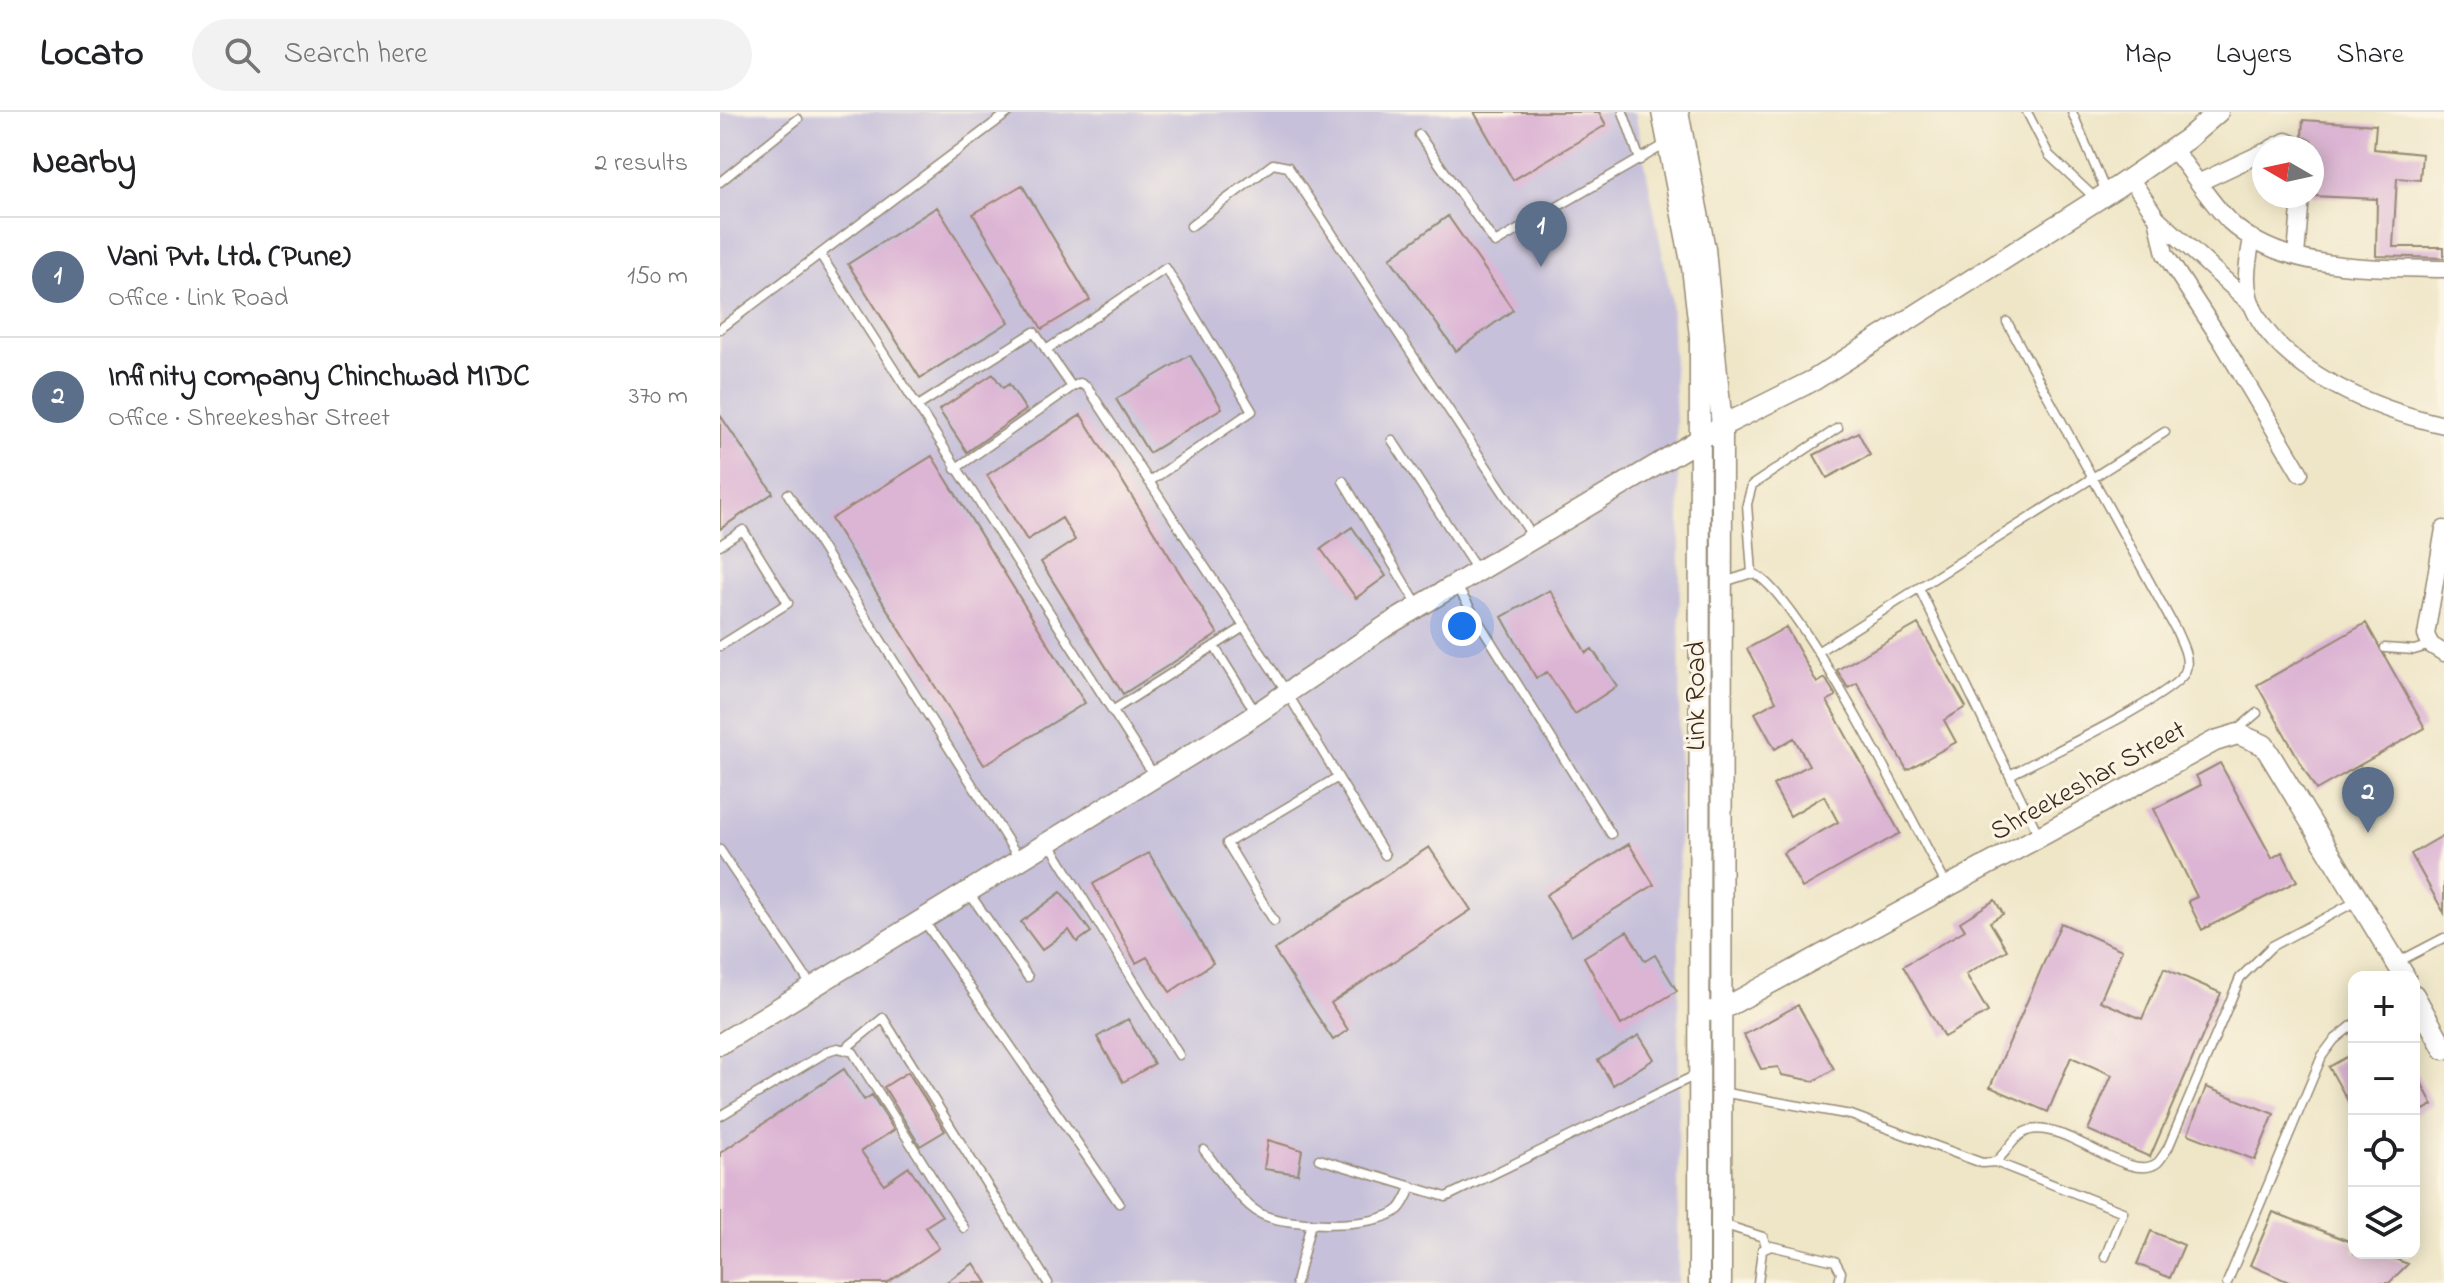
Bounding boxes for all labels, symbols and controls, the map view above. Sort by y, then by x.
search box [192,19,752,91]
text: Locato [40,27,144,83]
icon: search [220,33,264,77]
text: Search here [284,33,427,77]
text: Map [2124,35,2172,76]
text: Layers [2216,35,2292,76]
text: Share [2336,35,2404,76]
north arrow [2252,136,2324,208]
text: Nearby [32,139,136,189]
text: 2 results [595,145,688,183]
pin: 1 [1515,201,1567,267]
text: Vani Pvt. Ltd. (Pune) [108,236,351,280]
text: 1 [54,258,62,296]
text: 150 m [627,258,688,296]
text: Office · Link Road [108,280,288,318]
text: Infinity company Chinchwad MIDC [108,356,530,400]
text: 2 [52,378,64,416]
text: 370 m [629,378,688,416]
text: Office · Shreekeshar Street [108,400,390,438]
your location [1442,606,1482,646]
street label: Link Road [1677,641,1718,751]
street label: Shreekeshar Street [1983,711,2194,853]
pin: 2 [2342,767,2394,833]
map controls [2348,971,2420,1259]
button: + [2348,971,2420,1043]
button: − [2348,1043,2420,1115]
button: locate [2348,1115,2420,1187]
button: layers [2348,1187,2420,1259]

